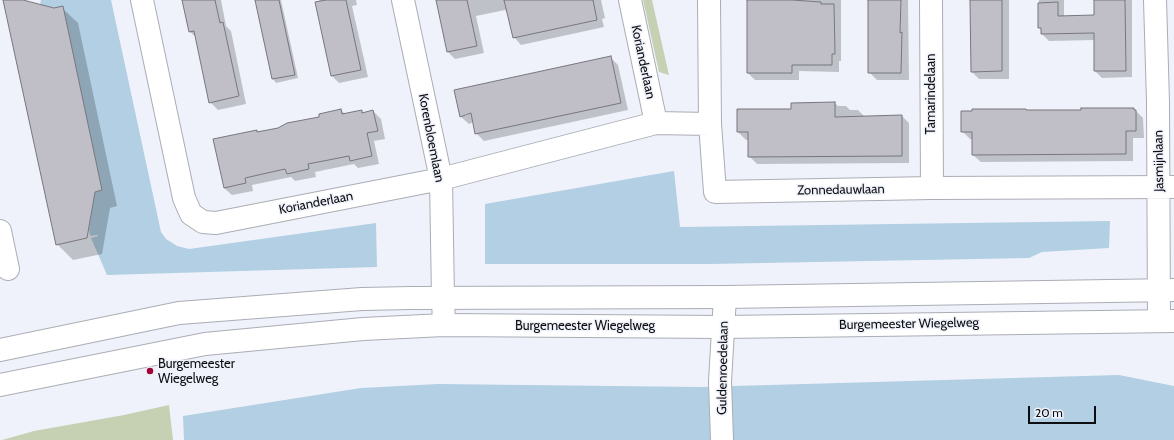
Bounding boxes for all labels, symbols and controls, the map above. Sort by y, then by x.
street label: Korianderlaan [628,24,658,100]
street label: Tamarindelaan [923,54,939,134]
street label: Korenbloemlaan [415,92,447,184]
street label: Jasmijnlaan [1151,130,1167,192]
street label: Zonnedauwlaan [797,181,885,199]
street label: Korianderlaan [278,188,354,218]
street label: Burgemeester Wiegelweg [839,315,979,333]
street label: Burgemeester Wiegelweg [515,318,655,334]
street label: Guldenroedelaan [714,321,732,415]
place label: Burgemeester Wiegelweg [158,356,235,387]
marker: Burgemeester Wiegelweg [145,366,155,376]
scale bar [1030,398,1098,424]
text: 20 m [1035,405,1063,420]

